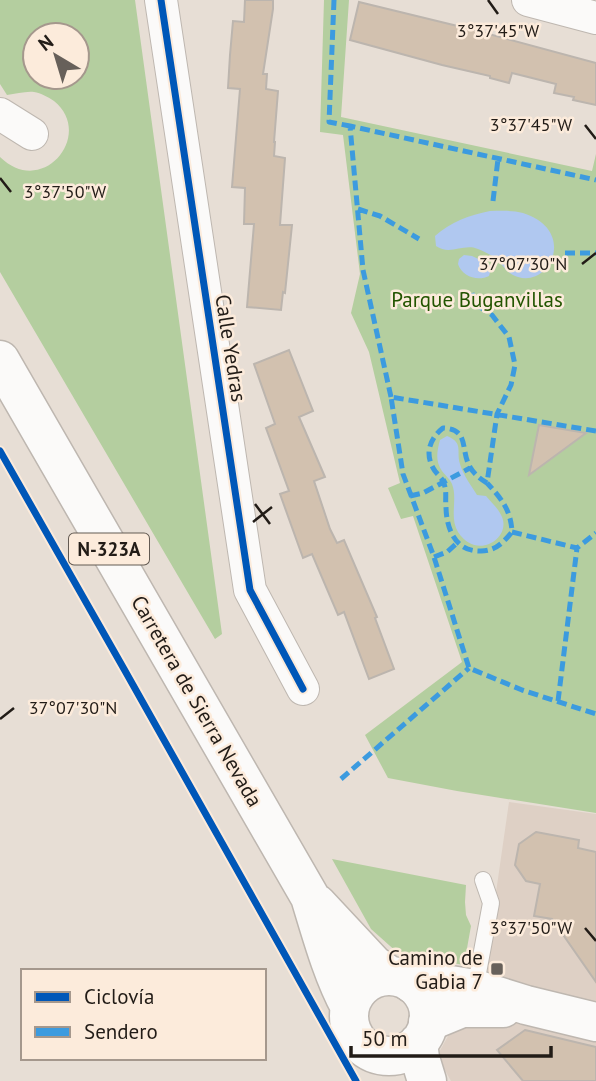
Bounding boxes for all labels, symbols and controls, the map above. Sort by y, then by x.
text: 3°37'45"W [457,19,539,42]
north arrow [21,21,91,91]
text: N [33,29,58,56]
text: 3°37'45"W [490,113,572,136]
text: 3°37'50"W [24,180,106,203]
text: 37°07'30"N [479,252,567,275]
park label: Parque Buganvillas [391,286,563,313]
street label: Calle Yedras [209,292,253,404]
road number: N-323A [69,534,149,564]
street label: Carretera de Sierra Nevada [125,590,269,812]
text: 37°07'30"N [29,696,117,719]
text: 3°37'50"W [490,916,572,939]
place label: Camino de Gabia 7 [388,944,483,995]
marker: Camino de Gabia 7 [489,961,505,977]
legend [21,969,266,1060]
text: Ciclovía [84,983,154,1010]
scale bar [351,1014,550,1058]
text: Sendero [84,1018,158,1045]
text: 50 m [362,1025,408,1052]

